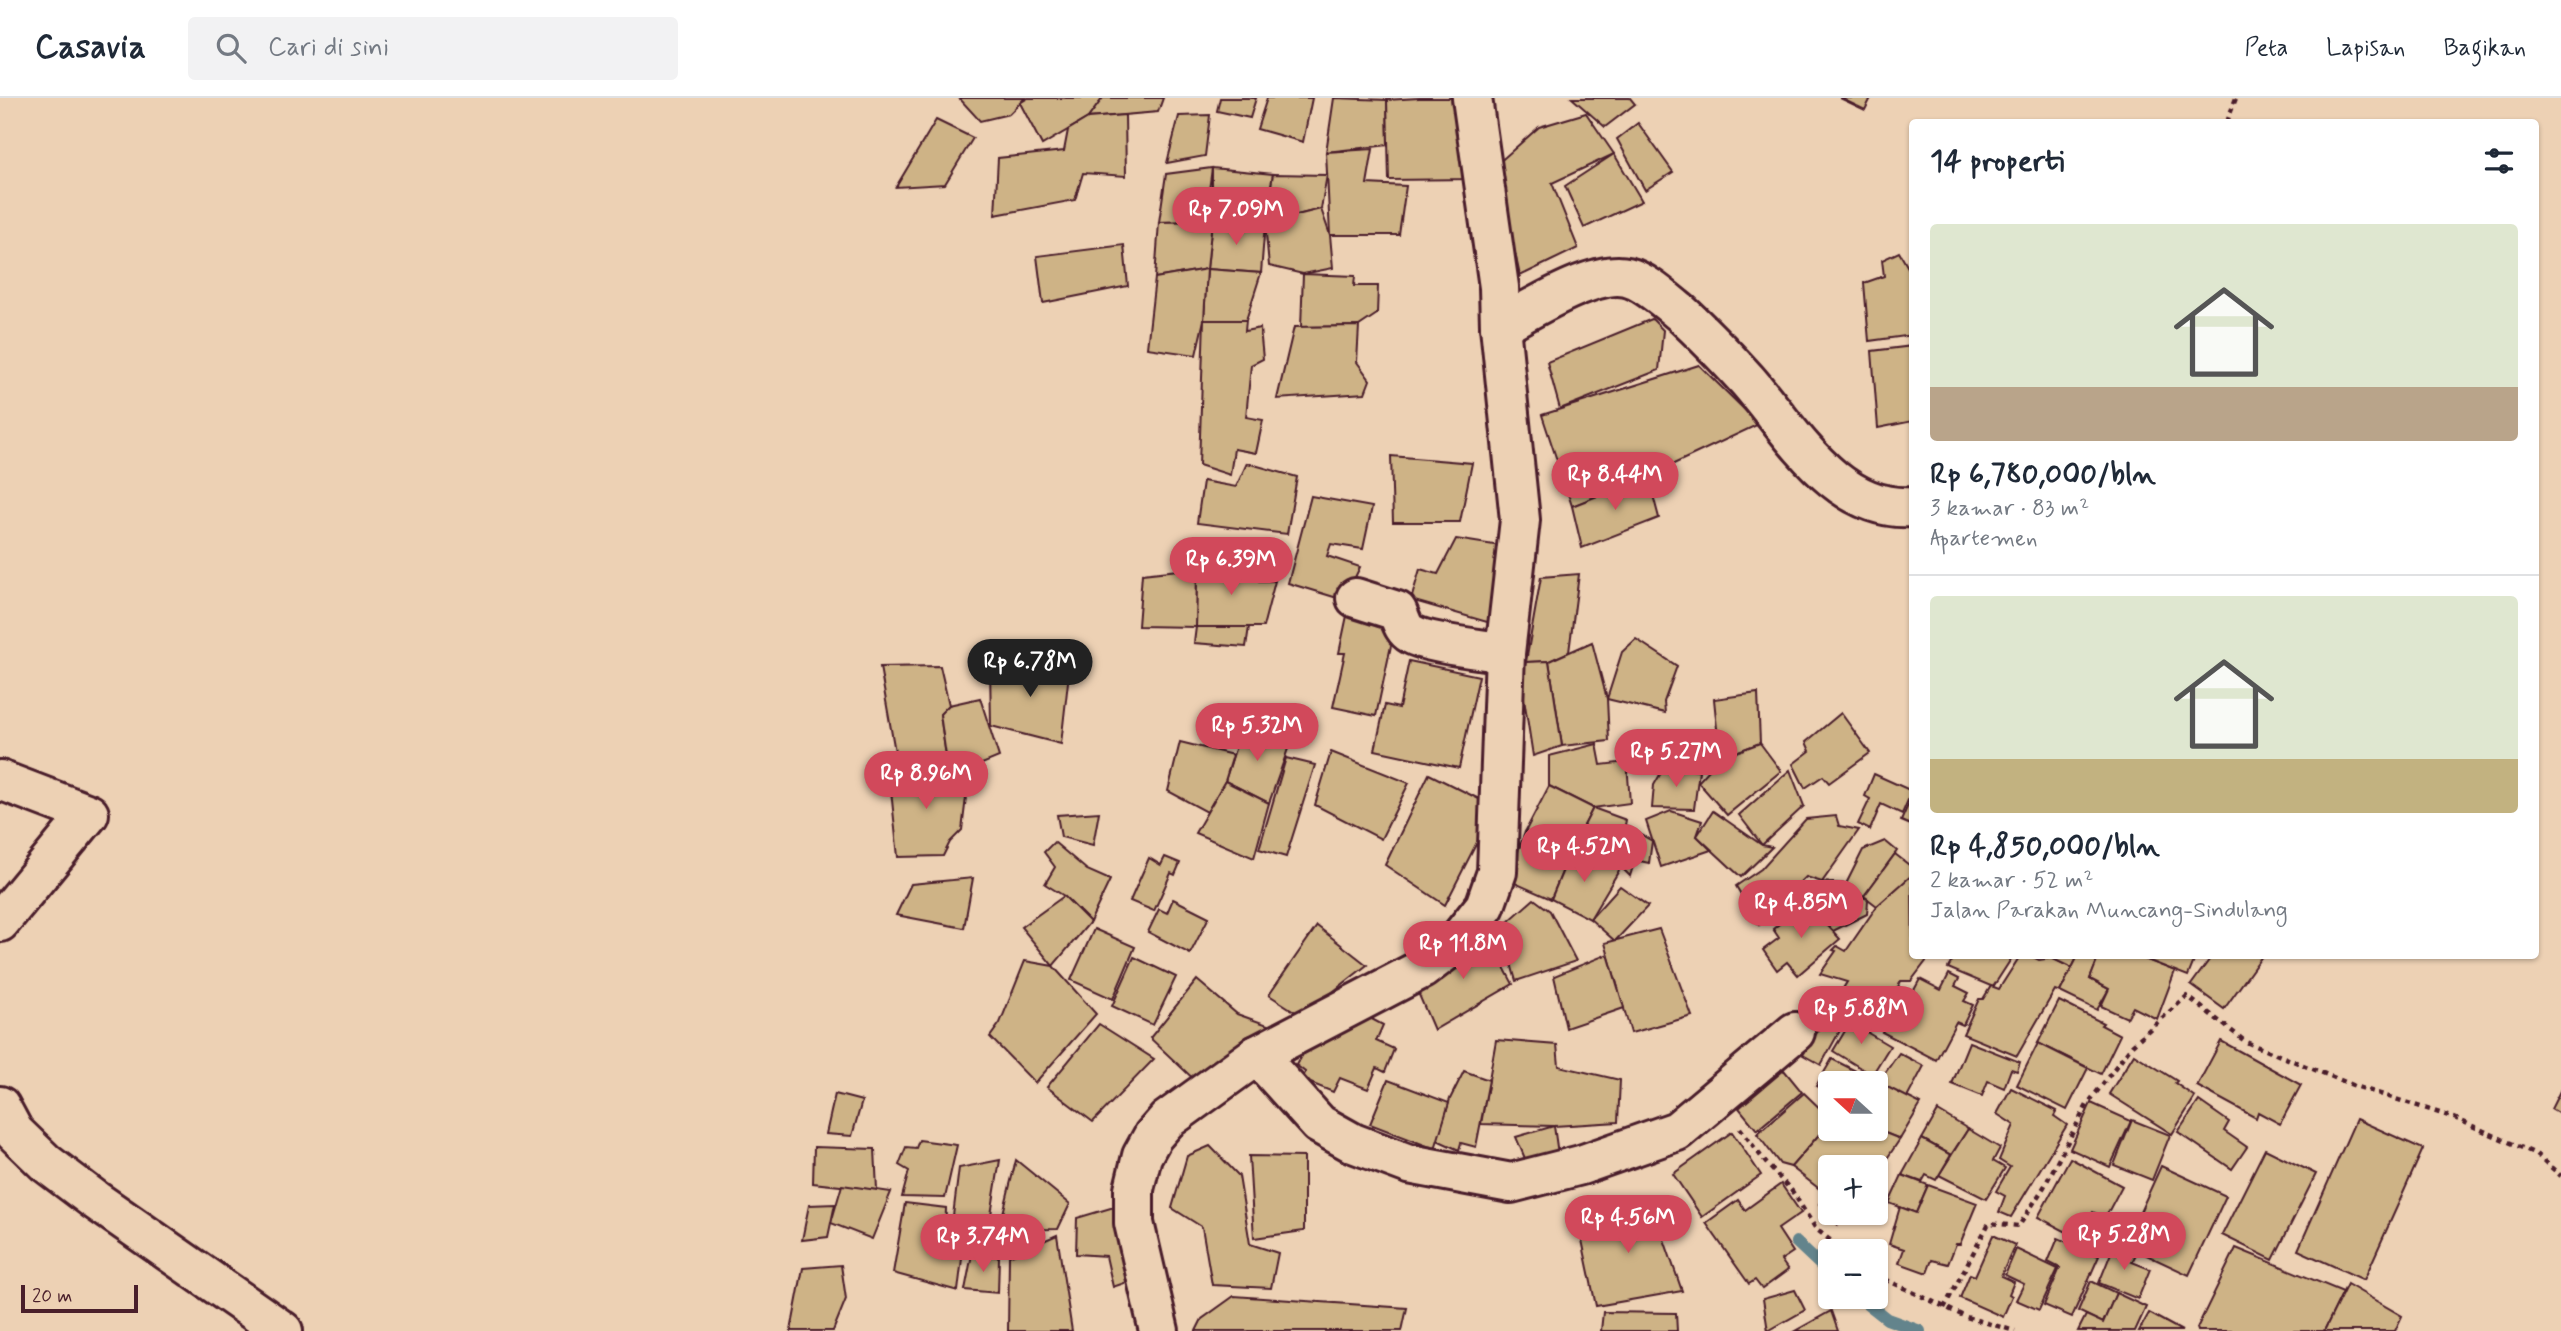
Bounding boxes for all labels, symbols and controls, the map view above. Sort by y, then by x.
search box [188,17,678,80]
text: Casavia [35,26,146,70]
icon: search [212,29,250,67]
text: Cari di sini [268,31,389,65]
text: Peta [2245,33,2288,64]
text: Lapisan [2326,33,2405,64]
text: Bagikan [2443,33,2526,64]
text: 14 properti [1930,142,2064,181]
icon: filters [2480,142,2518,180]
pin: Rp 7.09M [1164,188,1308,247]
text: Rp 7.09M [1188,195,1284,225]
icon: home [2161,269,2287,395]
pin: Rp 8.44M [1543,452,1687,512]
text: Rp 6,780,000/bln [1930,455,2156,494]
text: Rp 8.44M [1568,460,1662,490]
text: 3 kamar · 83 m² [1930,494,2089,524]
text: Apartemen [1930,524,2038,554]
pin: Rp 6.39M [1159,538,1303,597]
text: Rp 6.39M [1186,545,1276,575]
pin: Rp 6.78M [958,640,1102,699]
icon: home [2161,641,2287,767]
text: Rp 6.78M [984,647,1077,677]
pin: Rp 5.32M [1185,704,1329,763]
text: Rp 5.32M [1212,711,1303,741]
pin: Rp 5.27M [1604,730,1748,789]
text: Rp 5.27M [1630,737,1722,767]
pin: Rp 8.96M [854,752,998,811]
text: Rp 8.96M [880,759,972,789]
pin: Rp 4.52M [1512,824,1656,884]
text: Rp 4,850,000/bln [1930,827,2160,866]
text: Rp 4.52M [1537,832,1631,862]
text: 2 kamar · 52 m² [1930,866,2093,896]
pin: Rp 4.85M [1729,880,1873,940]
text: Rp 4.85M [1754,888,1848,918]
text: Jalan Parakan Muncang-Sindulang [1930,896,2288,926]
pin: Rp 11.8M [1391,922,1535,981]
text: Rp 11.8M [1419,929,1507,959]
pin: Rp 5.88M [1789,986,1933,1046]
text: Rp 5.88M [1814,994,1908,1024]
north arrow [1818,1071,1888,1141]
map controls [1818,1071,1888,1309]
button: + [1818,1155,1888,1225]
pin: Rp 4.56M [1556,1196,1700,1255]
text: Rp 4.56M [1581,1203,1675,1233]
pin: Rp 5.28M [2052,1212,2196,1272]
pin: Rp 3.74M [911,1214,1055,1274]
text: Rp 5.28M [2078,1220,2170,1250]
text: Rp 3.74M [937,1222,1029,1252]
button: − [1818,1239,1888,1309]
scale bar [21,1282,138,1314]
text: 20 m [32,1284,72,1309]

